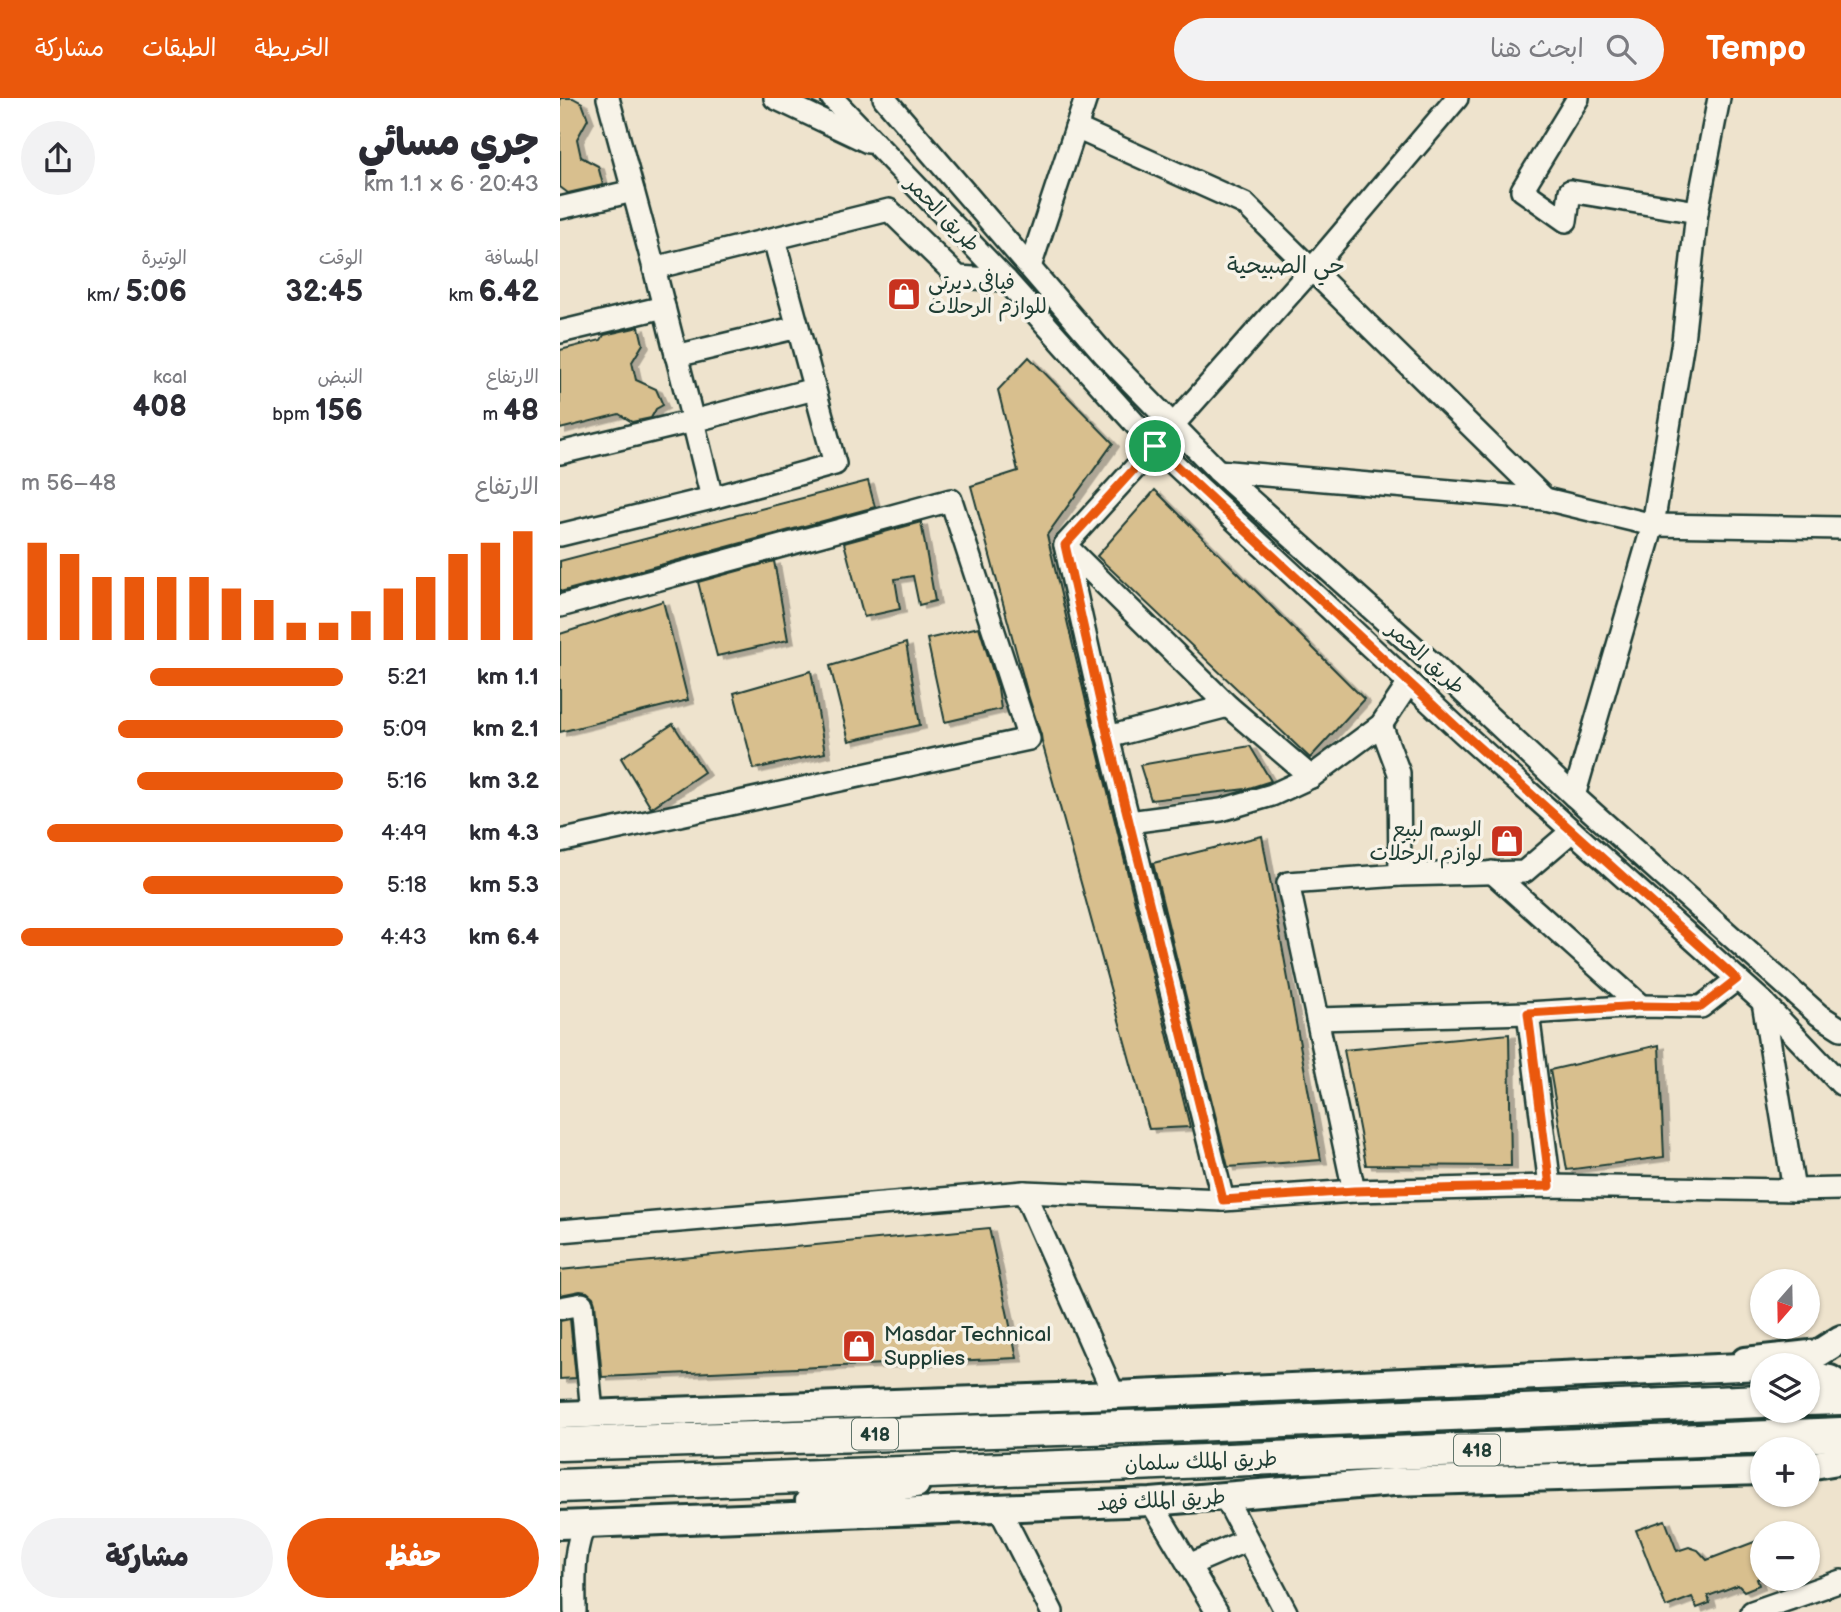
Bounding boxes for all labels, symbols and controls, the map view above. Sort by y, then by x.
search box [1174,18,1664,81]
text: Tempo [1706,29,1806,69]
icon: search [1602,30,1640,68]
text: مشاركة [35,34,104,63]
text: الطبقات [142,34,217,63]
text: الخريطة [255,34,329,63]
text: ابحث هنا [1490,34,1584,65]
button: share [21,121,95,195]
text: جري مسائي [358,121,539,166]
text: 20:43 · 6 × 1.1 km [364,170,539,198]
street label: طريق الحمر [899,170,985,258]
text: الوتيرة [141,247,187,270]
text: الوقت [319,247,363,270]
text: المسافة [485,247,539,270]
district label: حي الصبيحية [1227,252,1345,286]
place label: فيافي ديرتي للوازم الرحلات [928,268,1047,322]
text: 5:06 [126,274,187,310]
text: 32:45 [285,274,363,310]
text: 6.42 [479,274,539,310]
shop icon: فيافي ديرتي للوازم الرحلات [885,275,923,313]
text: /km [87,284,126,307]
text: km [448,284,479,307]
text: kcal [153,366,187,389]
text: النبض [318,366,363,389]
text: الارتفاع [486,366,539,389]
text: 408 [133,389,187,425]
text: 156 [315,393,363,429]
text: 48 [503,393,539,429]
text: bpm [272,403,315,426]
text: m [482,403,503,426]
pin [1125,416,1185,476]
icon: arrive [1136,427,1174,465]
text: 48–56 m [21,469,116,497]
text: الارتفاع [475,473,539,501]
street label: طريق الحمر [1380,616,1470,700]
text: 5:21 [387,663,427,691]
text: 1.1 km [477,663,539,691]
text: 5:09 [382,715,427,743]
text: 2.1 km [473,715,539,743]
text: 5:16 [386,767,427,795]
text: 3.2 km [469,767,539,795]
place label: الوسم لبيع لوازم الرحلات [1370,817,1482,869]
text: 4:49 [381,819,427,847]
text: 4.3 km [469,819,539,847]
shop icon: الوسم لبيع لوازم الرحلات [1488,822,1526,860]
text: 5:18 [387,871,427,899]
text: 5.3 km [469,871,539,899]
text: 4:43 [380,923,427,951]
text: 6.4 km [469,923,539,951]
north arrow [1750,1269,1820,1339]
map controls [1750,1269,1820,1591]
place label: Masdar Technical Supplies [884,1322,1051,1371]
shop icon: Masdar Technical Supplies [840,1327,878,1365]
button: layers [1750,1353,1820,1423]
road number: 418 [852,1418,898,1450]
road number: 418 [1454,1434,1500,1466]
button: + [1750,1437,1820,1507]
street label: طريق الملك سلمان [1124,1446,1278,1477]
street label: طريق الملك فهد [1096,1485,1226,1516]
button: مشاركة [21,1518,273,1598]
button: حفظ [287,1518,539,1598]
button: − [1750,1521,1820,1591]

